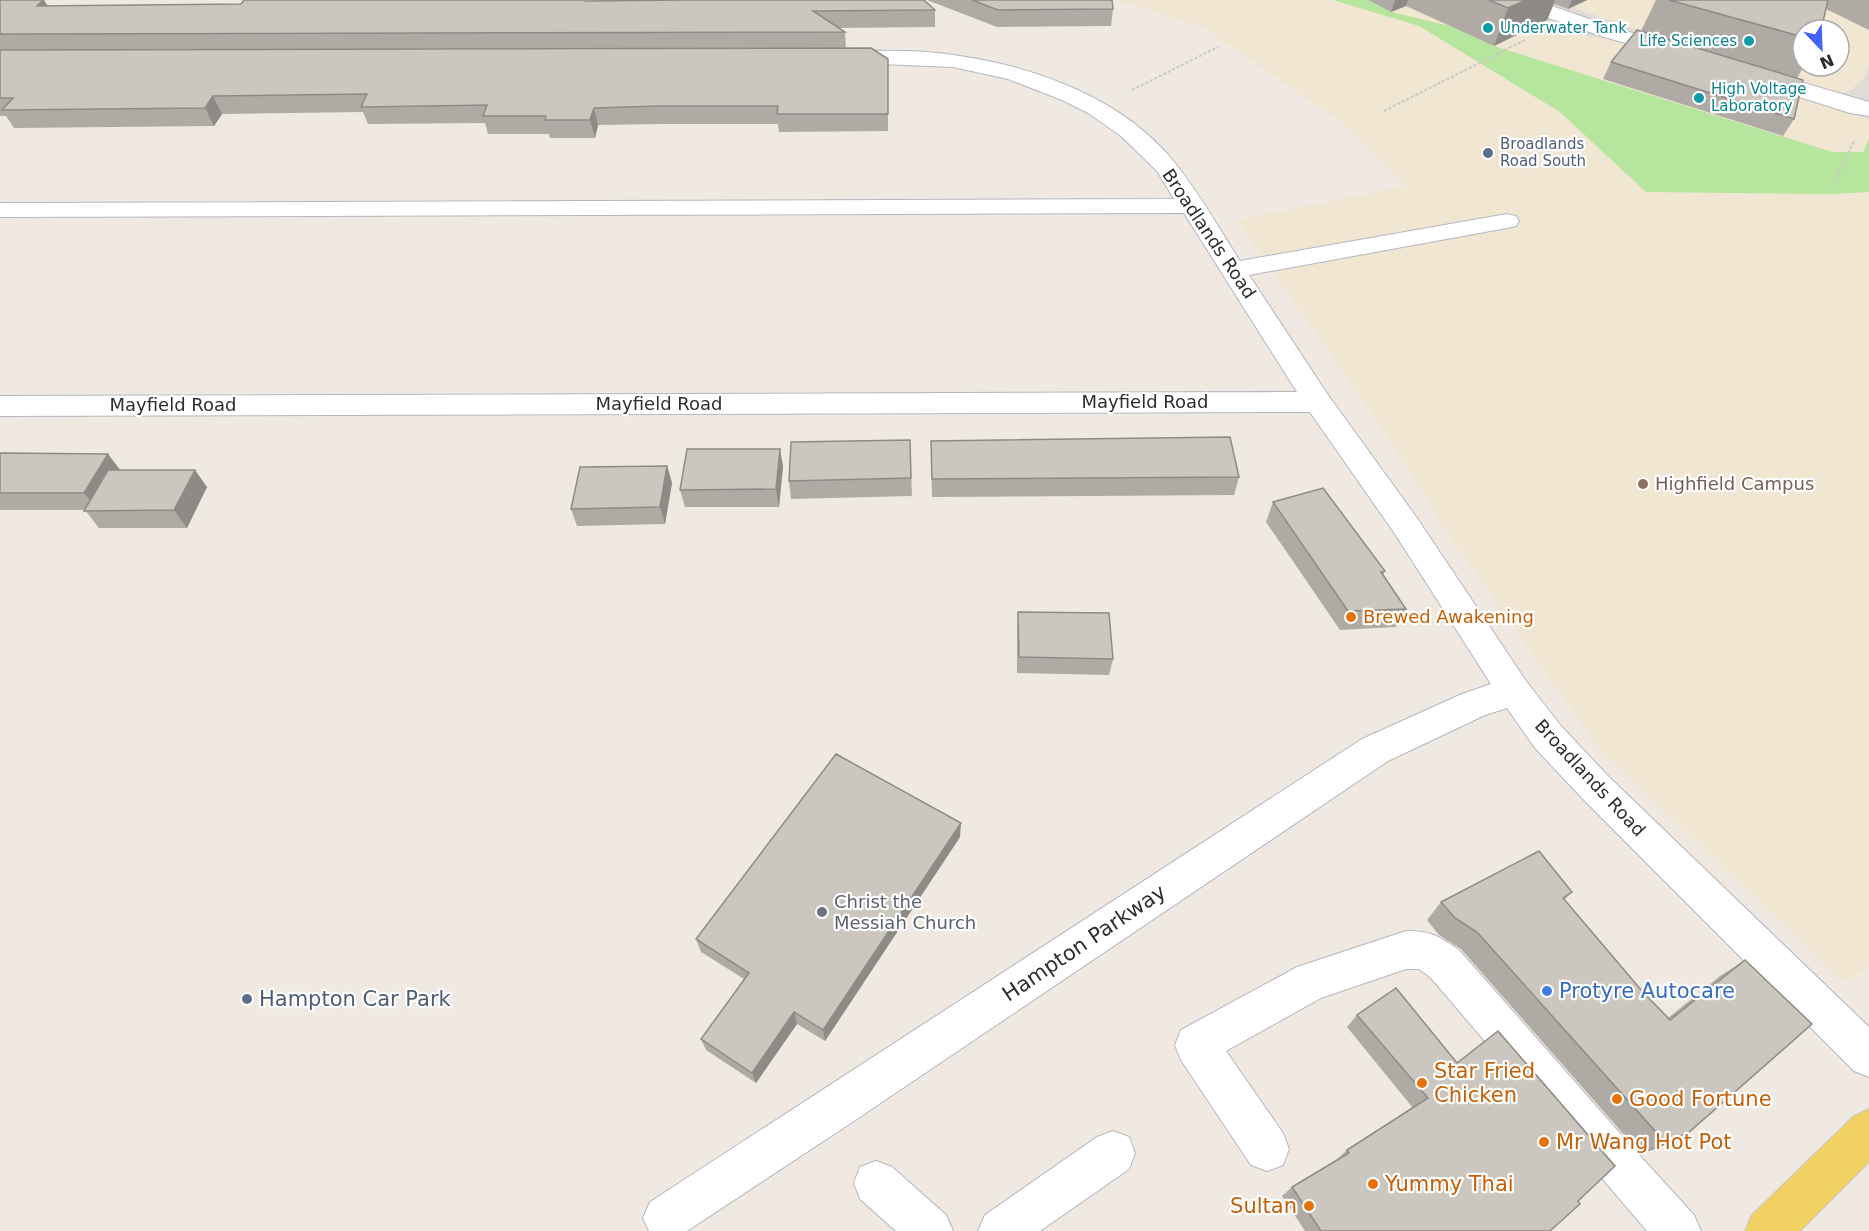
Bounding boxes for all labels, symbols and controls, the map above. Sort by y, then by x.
north arrow [1791,18,1851,78]
place label: Underwater Tank [1500,19,1627,37]
marker: Underwater Tank [1481,21,1495,35]
place label: Life Sciences [1639,32,1737,50]
marker: Life Sciences [1742,34,1756,48]
text: N [1817,50,1837,73]
place label: High Voltage Laboratory [1711,80,1807,115]
marker: High Voltage Laboratory [1692,91,1706,105]
place label: Broadlands Road South [1500,135,1586,170]
marker: Broadlands Road South [1481,146,1495,160]
street label: Broadlands Road [1158,165,1261,303]
street label: Mayfield Road [1082,391,1208,412]
street label: Mayfield Road [596,393,722,414]
street label: Mayfield Road [110,394,236,415]
place label: Highfield Campus [1655,473,1814,494]
marker: Highfield Campus [1636,477,1650,491]
place label: Brewed Awakening [1363,606,1534,627]
marker: Brewed Awakening [1344,610,1358,624]
street label: Broadlands Road [1531,715,1650,840]
street label: Hampton Parkway [998,880,1170,1006]
place label: Christ the Messiah Church [834,891,976,933]
marker: Christ the Messiah Church [815,905,829,919]
place label: Protyre Autocare [1559,979,1735,1003]
marker: Protyre Autocare [1540,984,1554,998]
place label: Hampton Car Park [259,987,452,1011]
marker: Hampton Car Park [240,992,254,1006]
place label: Star Fried Chicken [1434,1059,1535,1107]
marker: Star Fried Chicken [1415,1076,1429,1090]
place label: Good Fortune [1629,1087,1772,1111]
marker: Good Fortune [1610,1092,1624,1106]
place label: Mr Wang Hot Pot [1556,1130,1732,1154]
marker: Mr Wang Hot Pot [1537,1135,1551,1149]
place label: Yummy Thai [1384,1172,1514,1196]
marker: Yummy Thai [1366,1177,1380,1191]
place label: Sultan [1230,1194,1297,1218]
marker: Sultan [1302,1199,1316,1213]

